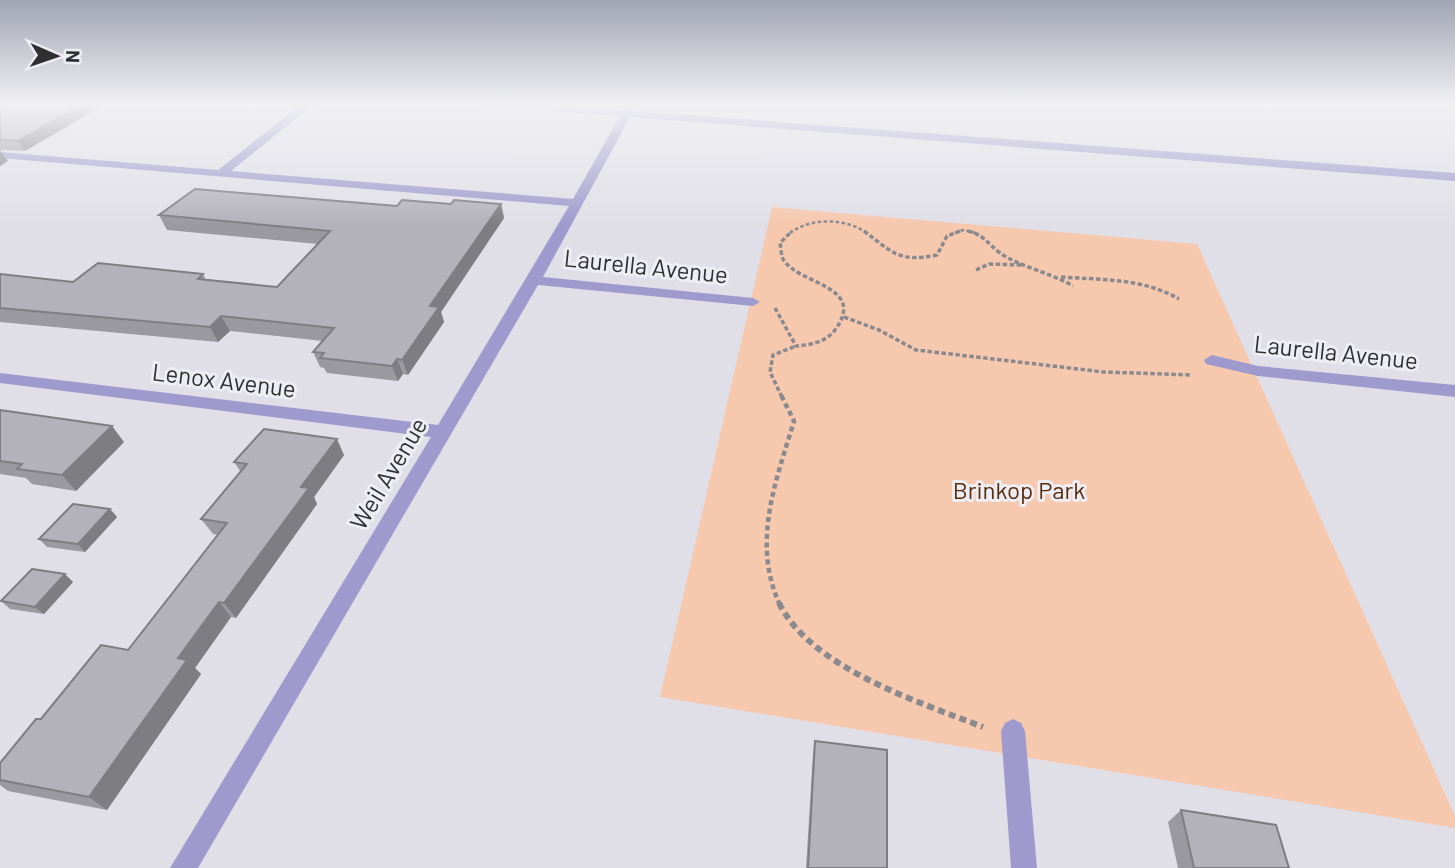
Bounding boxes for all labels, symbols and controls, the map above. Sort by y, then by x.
north arrow [21,21,91,91]
text: N [62,50,85,63]
street label: Laurella Avenue [563,242,729,289]
street label: Laurella Avenue [1253,328,1419,375]
street label: Lenox Avenue [151,356,298,403]
street label: Weil Avenue [343,412,432,534]
park label: Brinkop Park [953,475,1085,504]

